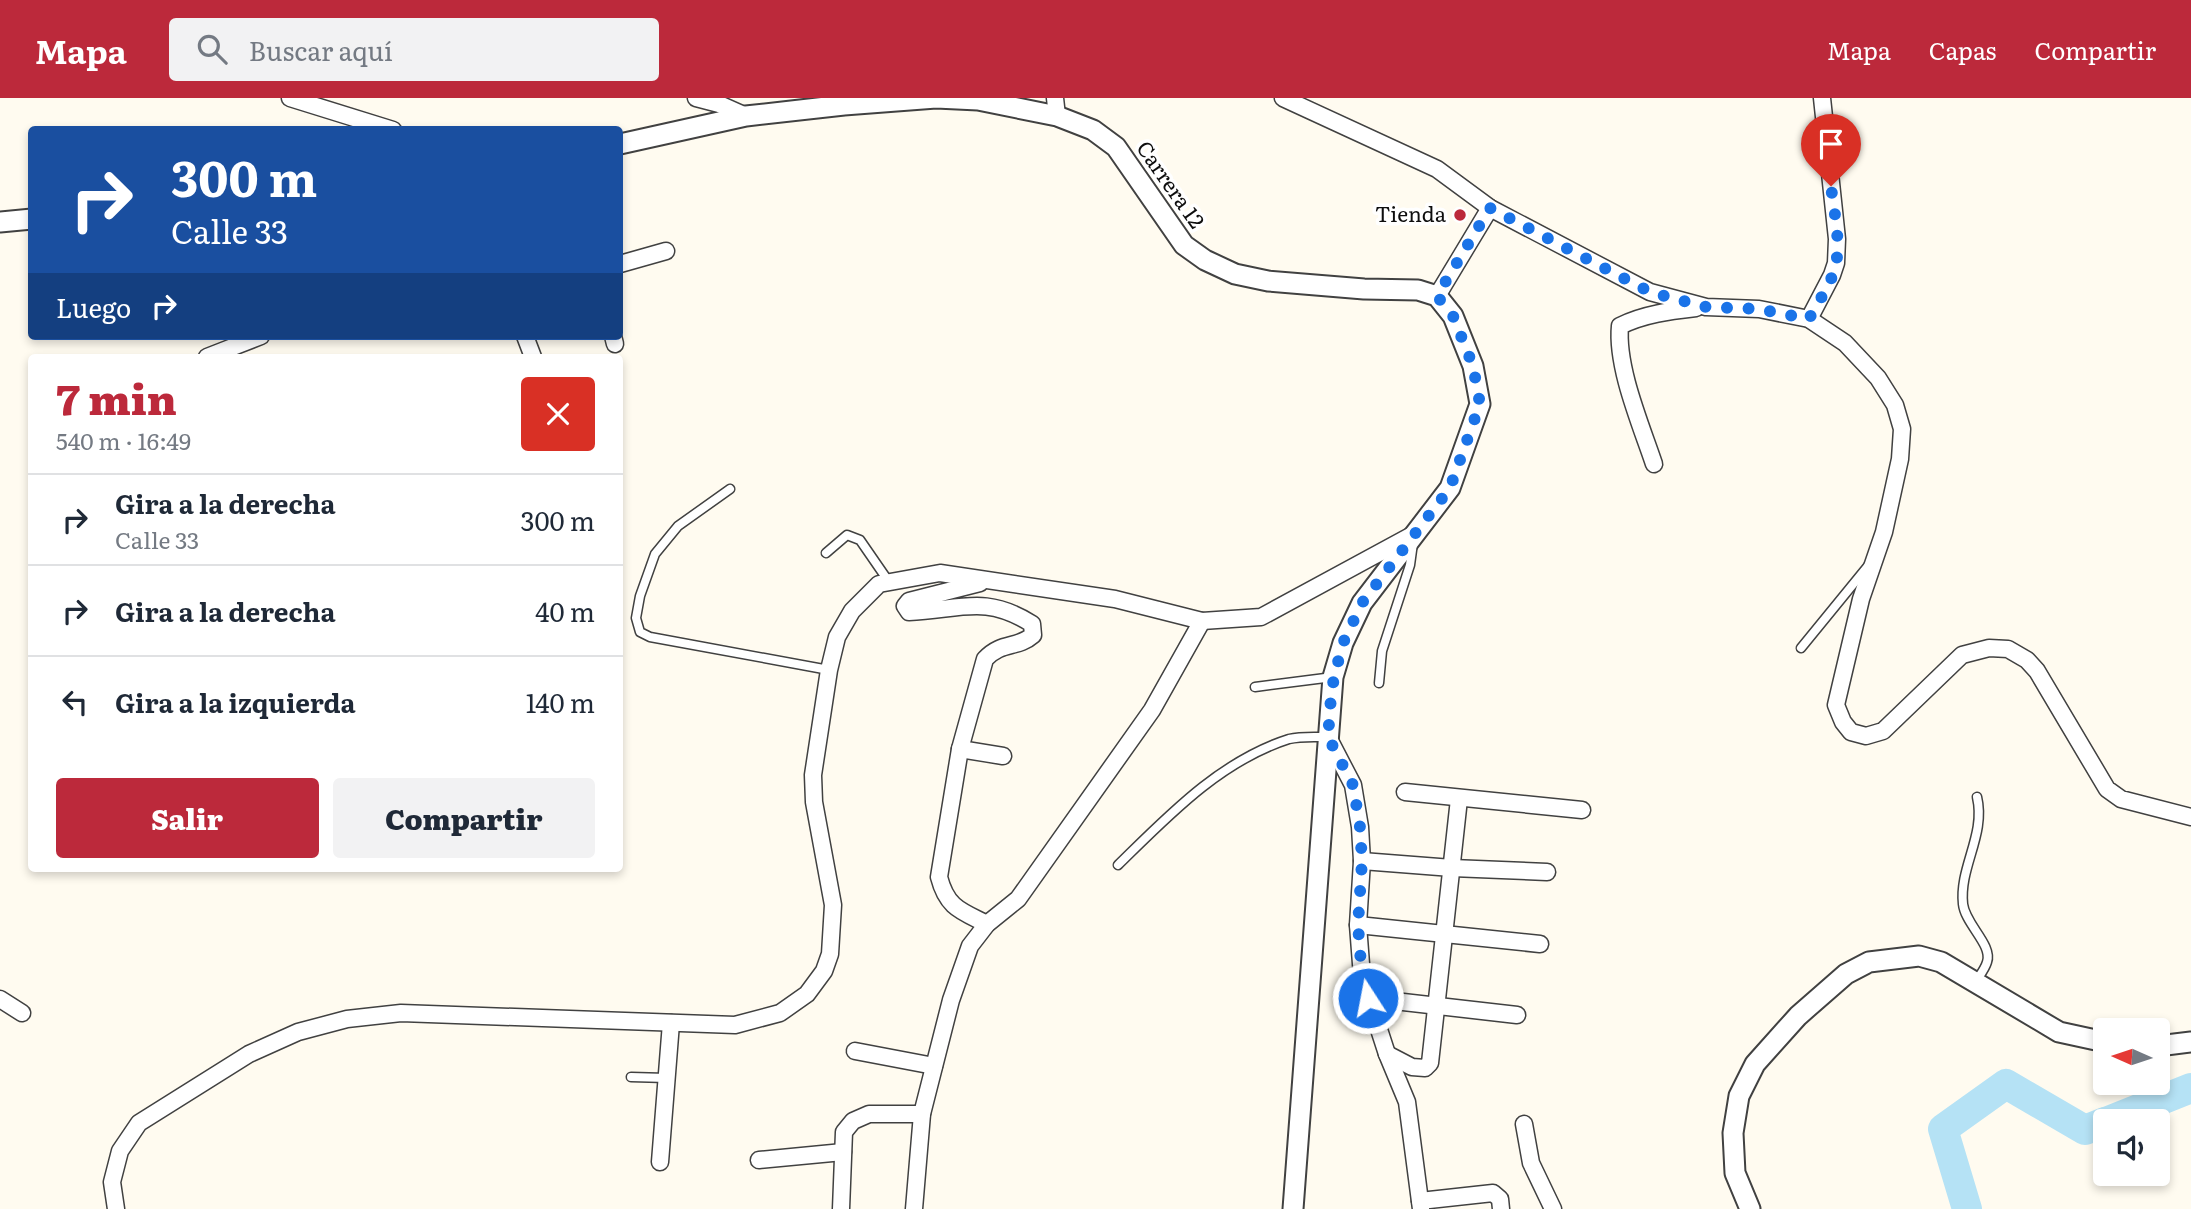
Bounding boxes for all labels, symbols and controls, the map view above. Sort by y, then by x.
search box [169,18,659,81]
text: Mapa [35,25,127,74]
icon: search [193,30,231,68]
text: Buscar aquí [249,30,393,69]
text: Mapa [1827,32,1891,67]
text: Capas [1929,32,1996,67]
text: Compartir [2034,32,2156,67]
pin [1801,114,1861,186]
icon: arrive [1812,125,1850,163]
street label: Carrera 12 [1131,133,1214,234]
text: 300 m [171,139,317,212]
icon: right [56,154,147,245]
place label: Tienda [1375,197,1447,228]
text: Calle 33 [171,206,288,254]
marker: Tienda [1452,207,1468,223]
text: Luego [56,287,131,326]
icon: right [145,287,183,325]
text: 7 min [56,366,177,428]
button: close [521,377,595,451]
text: 540 m · 16:49 [56,423,191,457]
text: Gira a la derecha [115,483,335,522]
text: 300 m [520,500,595,539]
icon: right [56,501,94,539]
text: Calle 33 [115,522,199,556]
text: Gira a la derecha [115,591,335,630]
text: 40 m [535,591,595,630]
icon: right [56,592,94,630]
text: Gira a la izquierda [115,682,356,721]
text: 140 m [526,682,595,721]
icon: left [56,683,94,721]
button: Salir [56,778,319,858]
button: Compartir [333,778,595,858]
position arrow [1331,961,1405,1035]
north arrow [2093,1018,2170,1096]
map controls [2093,1018,2170,1186]
button: sound [2093,1109,2170,1186]

